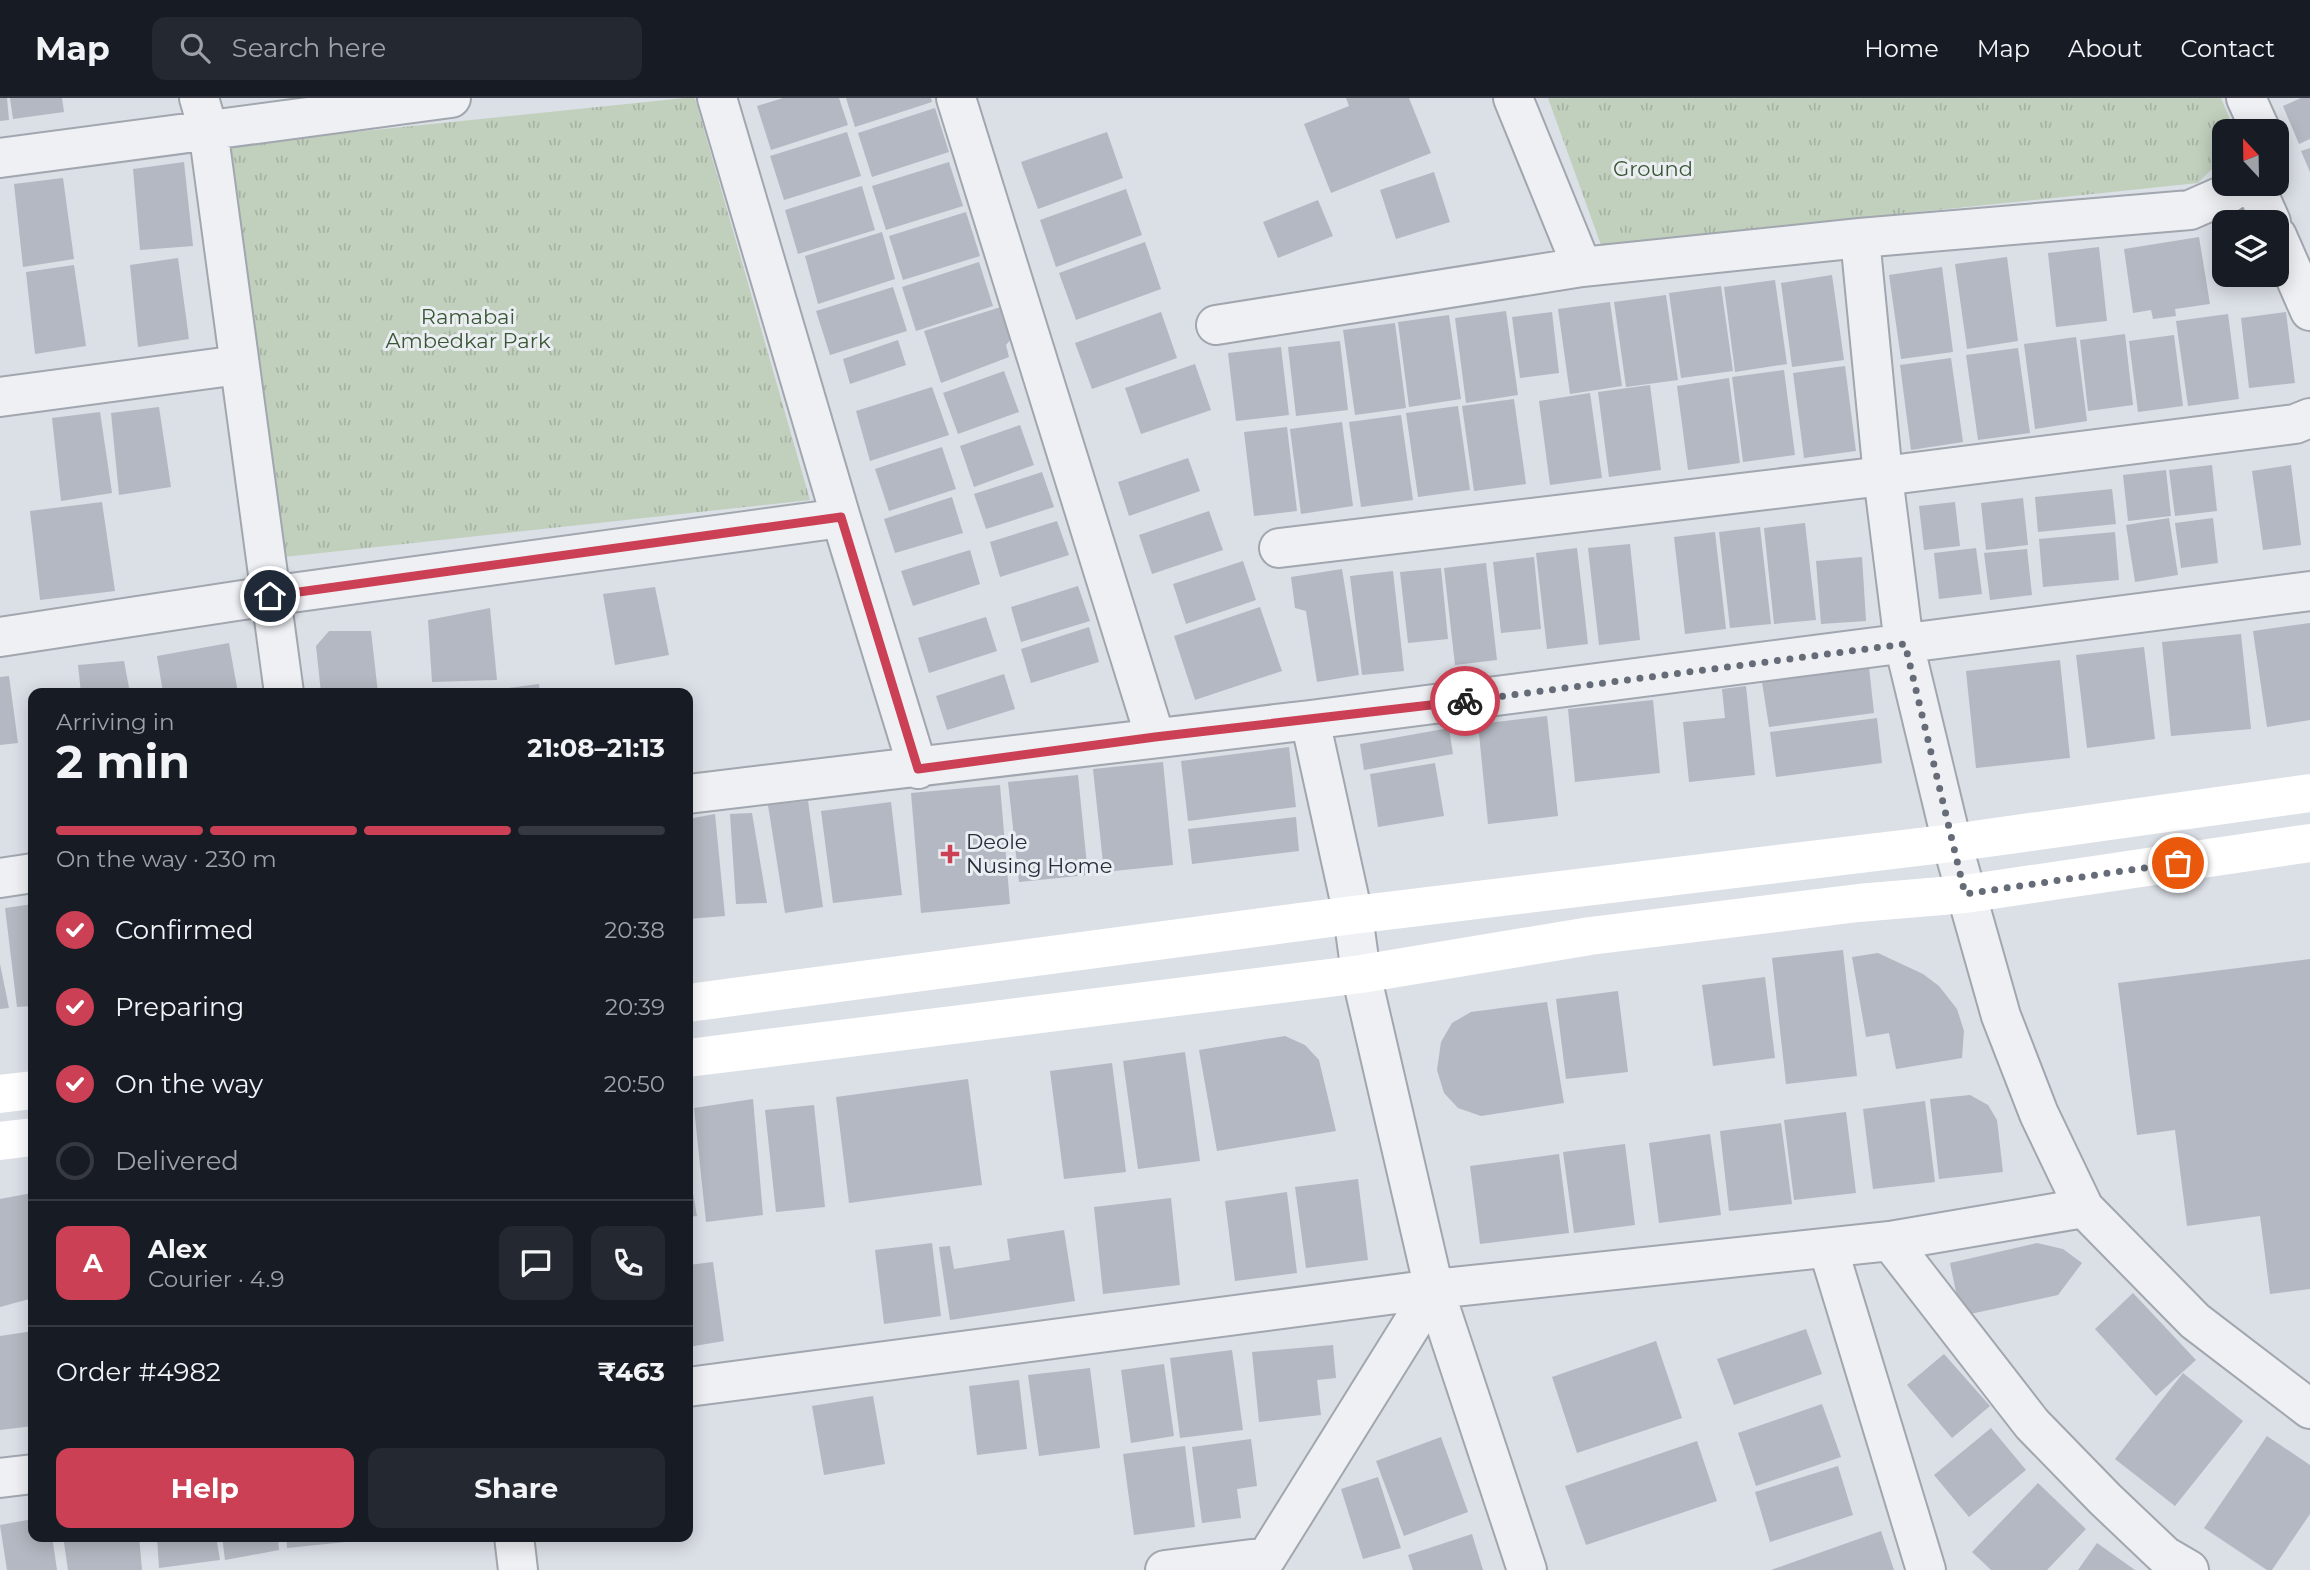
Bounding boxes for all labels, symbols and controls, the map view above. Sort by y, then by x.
search box [152,17,642,80]
text: Map [35,28,110,68]
icon: search [176,29,214,67]
text: Search here [232,32,386,64]
text: Home [1864,34,1939,63]
text: Map [1977,34,2030,63]
text: About [2068,34,2142,63]
text: Contact [2180,34,2275,63]
north arrow [2212,119,2289,196]
map controls [2212,119,2289,287]
park label: Ground [1613,156,1693,181]
button: layers [2212,210,2289,287]
park label: Ramabai Ambedkar Park [385,304,551,353]
pin [240,566,300,626]
icon: home [251,577,289,615]
courier [1430,666,1500,736]
icon: bike [1446,682,1484,720]
text: Arriving in [56,708,175,736]
text: 21:08–21:13 [527,732,665,764]
text: 2 min [56,733,190,790]
place label: Deole Nusing Home [966,829,1112,878]
pin [2148,833,2208,893]
marker: Deole Nusing Home [940,844,960,864]
icon: bag [2159,844,2197,882]
text: On the way · 230 m [56,845,277,873]
icon: check [56,911,94,949]
text: Confirmed [115,914,254,946]
text: 20:38 [604,916,665,944]
icon: check [56,988,94,1026]
text: Preparing [115,991,244,1023]
text: 20:39 [605,993,665,1021]
icon: check [56,1065,94,1103]
text: On the way [115,1068,263,1100]
text: 20:50 [604,1070,665,1098]
text: Delivered [115,1145,239,1177]
button: chat [499,1226,573,1300]
button: phone [591,1226,665,1300]
text: Alex [148,1233,207,1265]
text: A [83,1247,103,1279]
text: Courier · 4.9 [148,1265,284,1293]
text: Order #4982 [56,1356,221,1388]
text: ₹463 [597,1356,665,1388]
button: Help [56,1448,354,1528]
button: Share [368,1448,665,1528]

